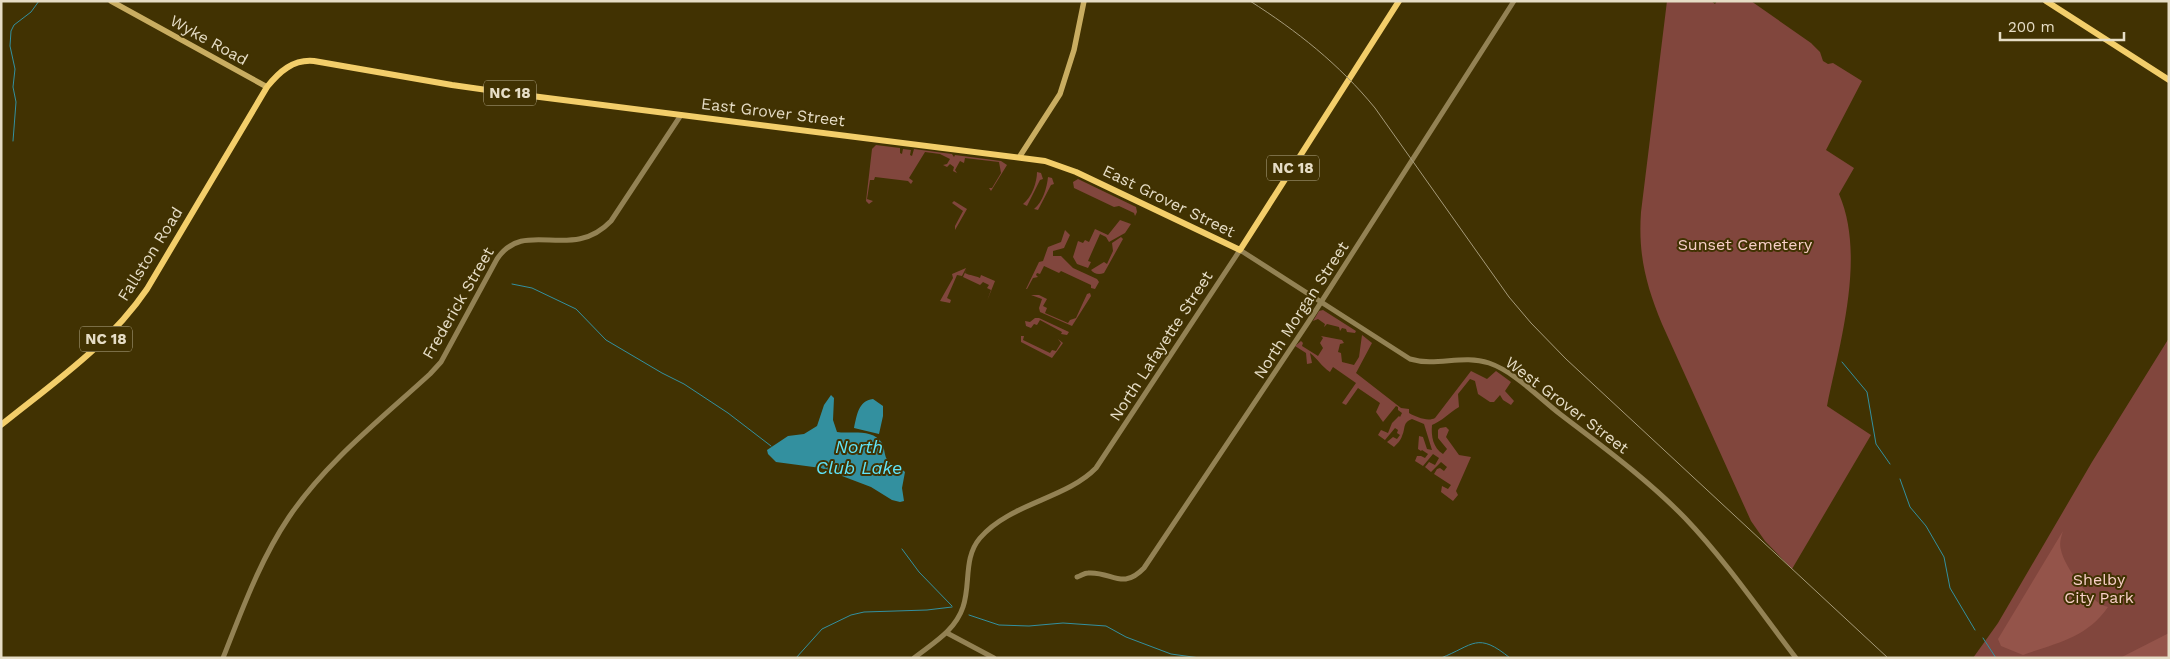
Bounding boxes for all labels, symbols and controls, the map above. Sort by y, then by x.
scale bar [2000,10,2124,42]
street label: Wyke Road [167,11,251,69]
text: 200 m [2008,18,2055,36]
road number: NC 18 [484,80,536,106]
street label: East Grover Street [700,94,846,130]
road number: NC 18 [1267,156,1319,180]
street label: East Grover Street [1100,161,1238,241]
street label: Fallston Road [114,204,186,304]
park label: Sunset Cemetery [1678,235,1813,254]
street label: North Morgan Street [1250,238,1353,382]
street label: Frederick Street [418,243,498,362]
street label: North Lafayette Street [1105,267,1217,424]
road number: NC 18 [80,326,132,352]
street label: West Grover Street [1502,352,1633,458]
water label: North Club Lake [816,436,902,478]
park label: Shelby City Park [2064,570,2134,607]

